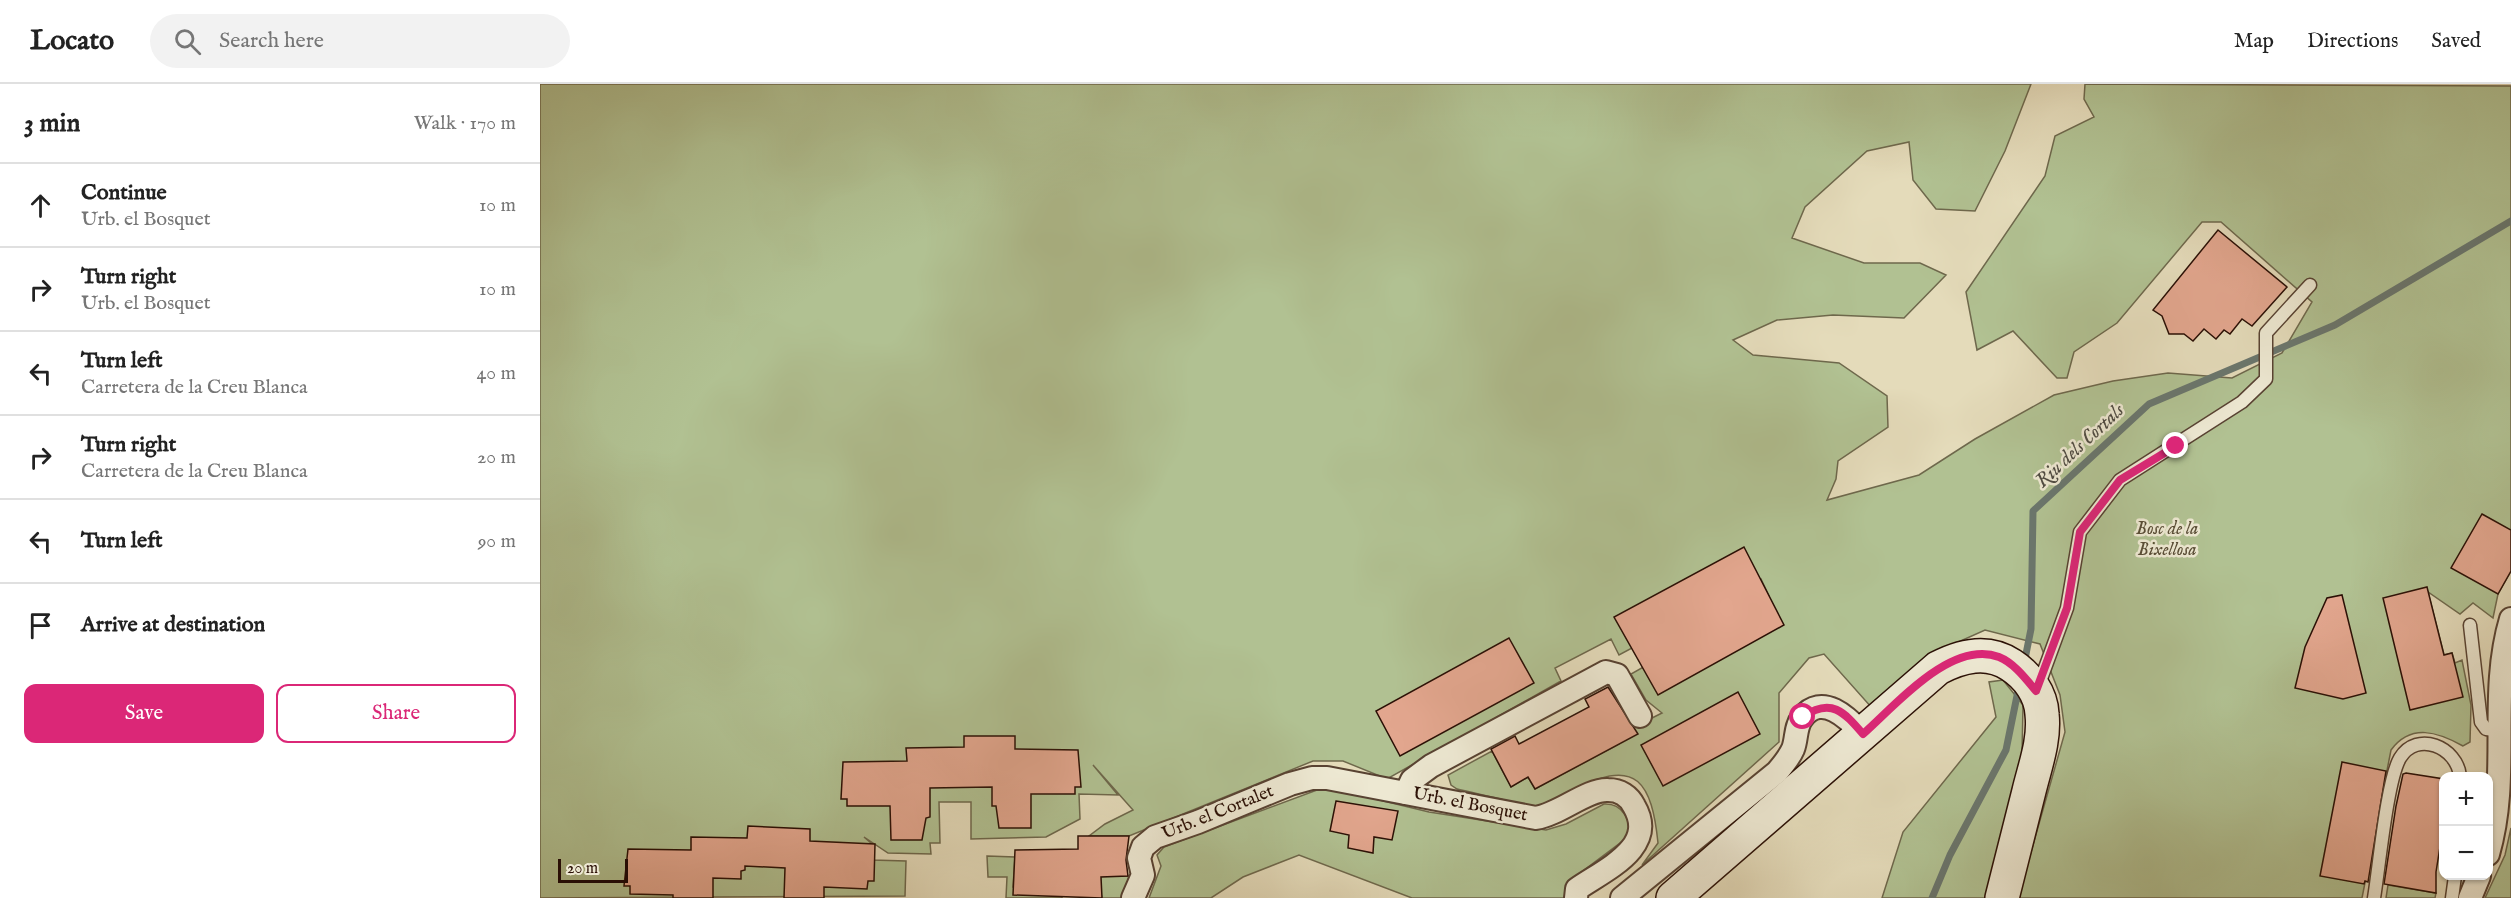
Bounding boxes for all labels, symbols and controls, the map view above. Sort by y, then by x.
search box [150,14,570,68]
text: Locato [30,24,114,59]
icon: search [171,25,204,58]
text: Search here [219,27,324,55]
text: Map [2234,28,2274,55]
text: Directions [2307,28,2398,55]
text: Saved [2431,28,2481,55]
text: 3 min [24,107,80,140]
text: Walk · 170 m [414,111,516,136]
text: Continue [81,179,167,207]
icon: ahead [24,189,57,222]
text: 10 m [479,193,516,218]
text: Urb. el Bosquet [81,207,211,232]
text: Turn right [81,263,176,291]
icon: right [24,273,57,306]
text: 10 m [479,277,516,302]
text: Urb. el Bosquet [81,291,211,316]
text: Turn left [81,347,163,375]
icon: left [24,357,57,390]
text: 40 m [477,361,516,386]
text: Carretera de la Creu Blanca [81,375,308,400]
water label: Riu dels Cortals [2030,398,2130,494]
text: Turn right [81,431,176,459]
route end [2162,432,2188,458]
icon: right [24,441,57,474]
text: 20 m [477,445,516,470]
text: Carretera de la Creu Blanca [81,459,308,484]
park label: Bosc de la Bixellosa [2136,518,2198,562]
icon: left [24,525,57,558]
text: Turn left [81,527,163,555]
text: 90 m [478,529,516,554]
icon: arrive [24,609,57,642]
text: Arrive at destination [81,611,265,639]
button: Save [24,684,264,743]
button: Share [276,684,516,743]
route start [1789,703,1815,729]
map controls [2439,772,2493,880]
button: + [2439,772,2493,826]
street label: Urb. el Cortalet [1159,780,1277,846]
street label: Urb. el Bosquet [1411,783,1529,827]
button: − [2439,826,2493,880]
scale bar [558,856,628,884]
text: 20 m [567,859,598,879]

